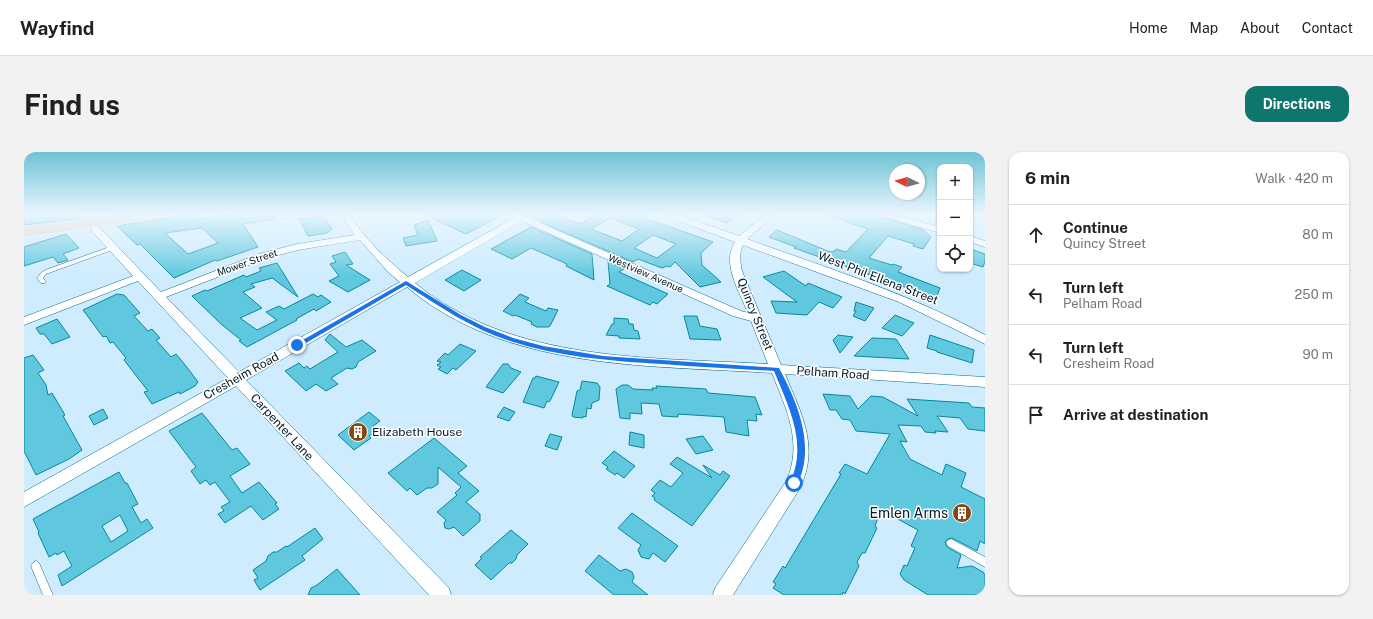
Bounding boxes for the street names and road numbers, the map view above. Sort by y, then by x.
street label: Mower Street [215,246,279,278]
street label: West Phil Ellena Street [816,249,940,308]
street label: Westview Avenue [606,251,686,295]
street label: Quincy Street [734,276,776,353]
street label: Cresheim Road [201,349,281,403]
street label: Pelham Road [796,363,870,383]
street label: Carpenter Lane [248,391,317,463]

